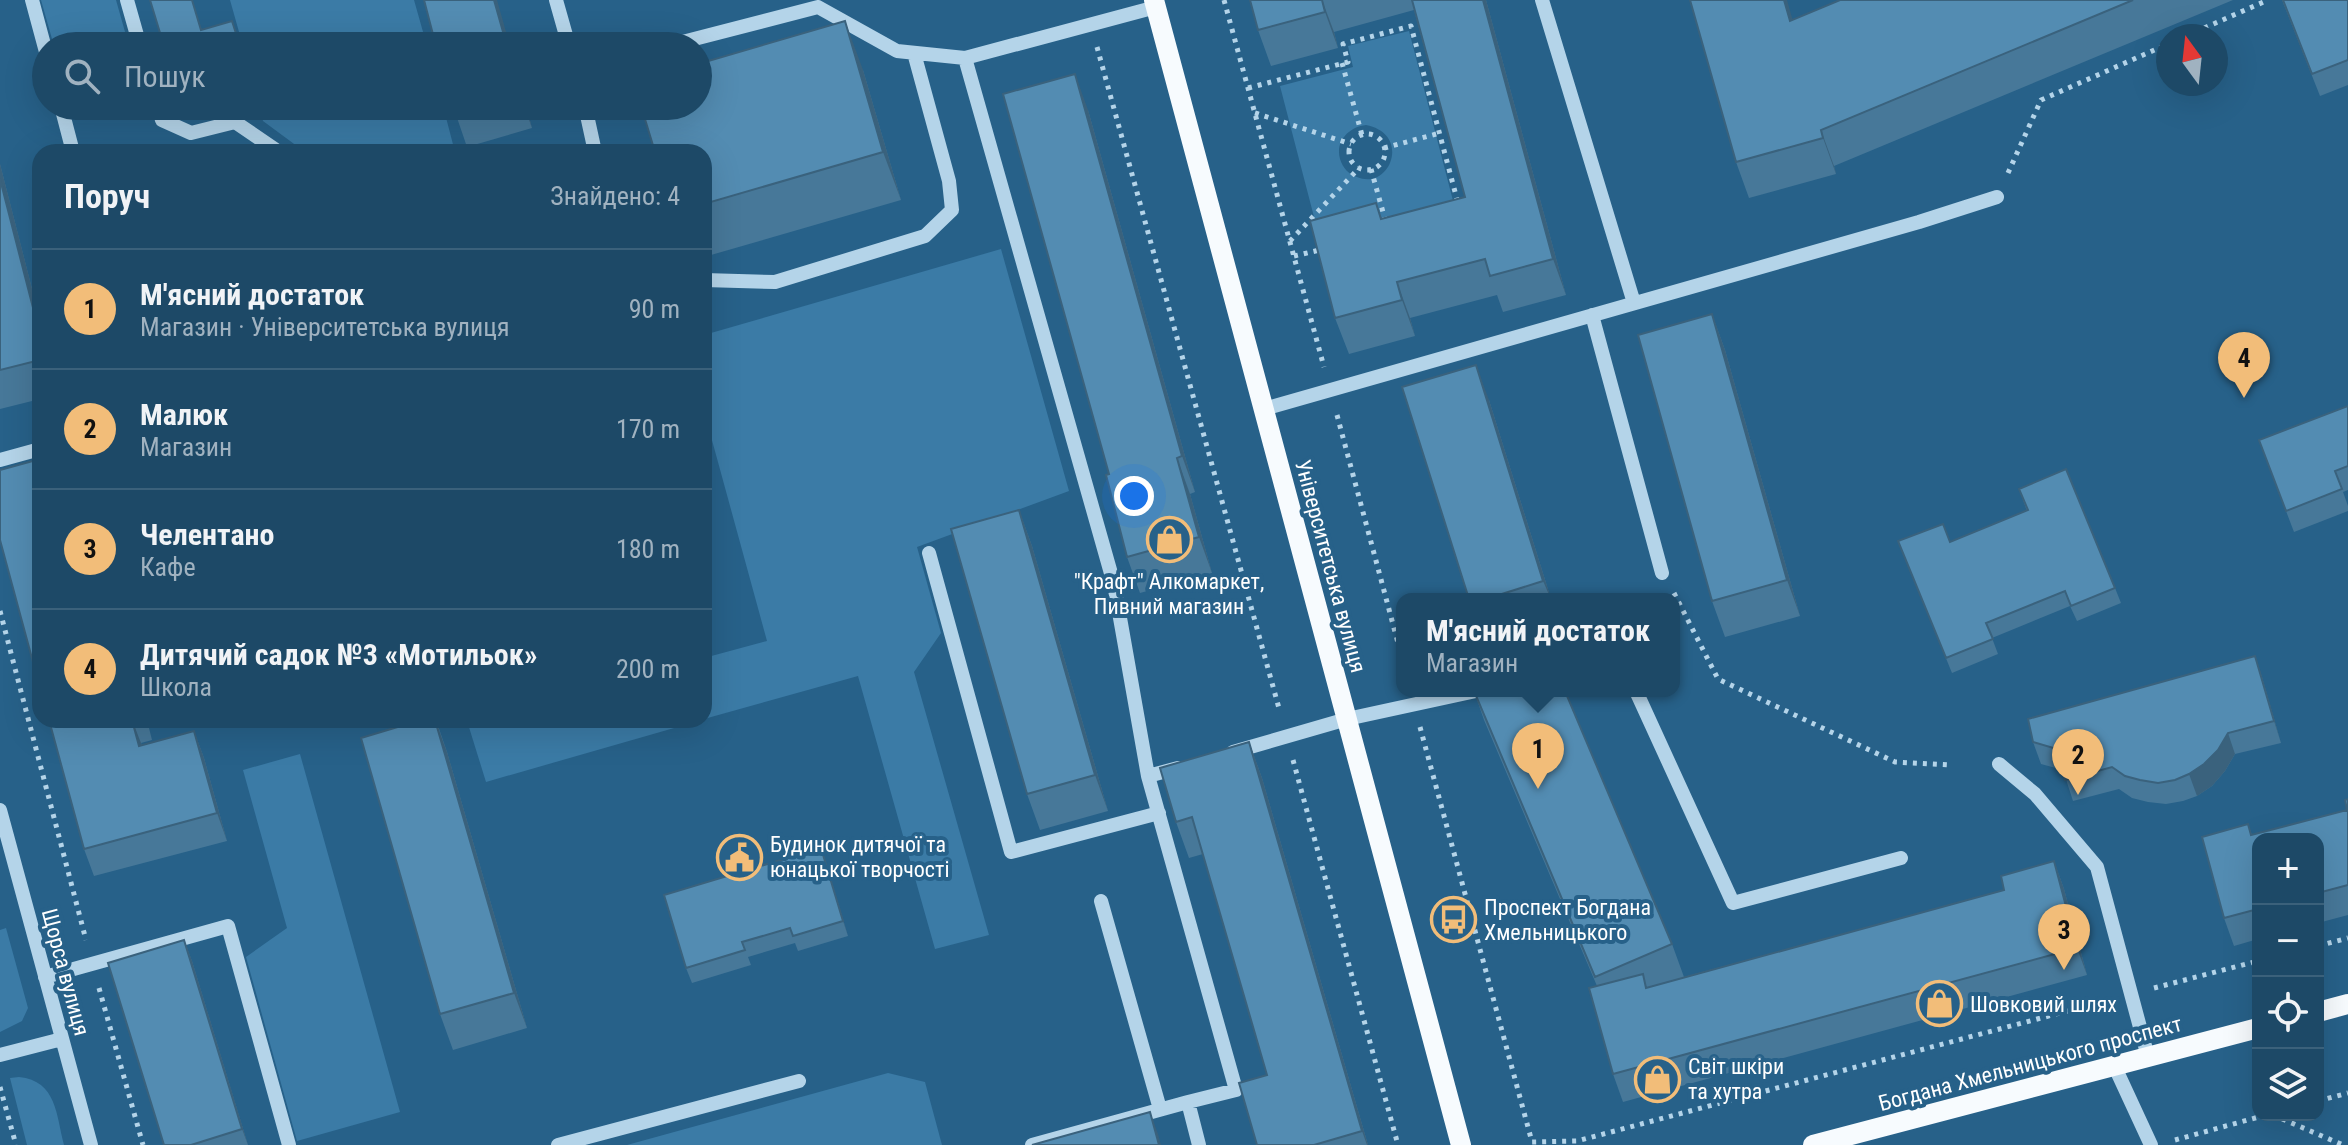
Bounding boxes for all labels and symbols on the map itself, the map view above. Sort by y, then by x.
north arrow [2156,24,2228,96]
pin: 4 [2218,332,2270,398]
street label: Університетська вулиця [1290,457,1371,675]
your location [1114,476,1154,516]
shop icon: "Крафт" Алкомаркет, Пивний магазин [1145,516,1193,564]
place label: "Крафт" Алкомаркет, Пивний магазин [1074,569,1264,619]
pin: 1 [1512,723,1564,789]
pin: 2 [2052,729,2104,795]
place label: Будинок дитячої та юнацької творчості [770,832,949,882]
public building icon: Будинок дитячої та юнацької творчості [715,833,763,881]
place label: Проспект Богдана Хмельницького [1484,895,1651,945]
bus stop icon: Проспект Богдана Хмельницького [1429,896,1477,944]
pin: 3 [2038,904,2090,970]
street label: Щорса вулиця [37,906,94,1038]
shop icon: Шовковий шлях [1915,980,1963,1028]
place label: Шовковий шлях [1970,992,2117,1017]
street label: Богдана Хмельницького проспект [1876,1011,2184,1116]
place label: Світ шкіри та хутра [1688,1054,1784,1104]
shop icon: Світ шкіри та хутра [1633,1055,1681,1103]

